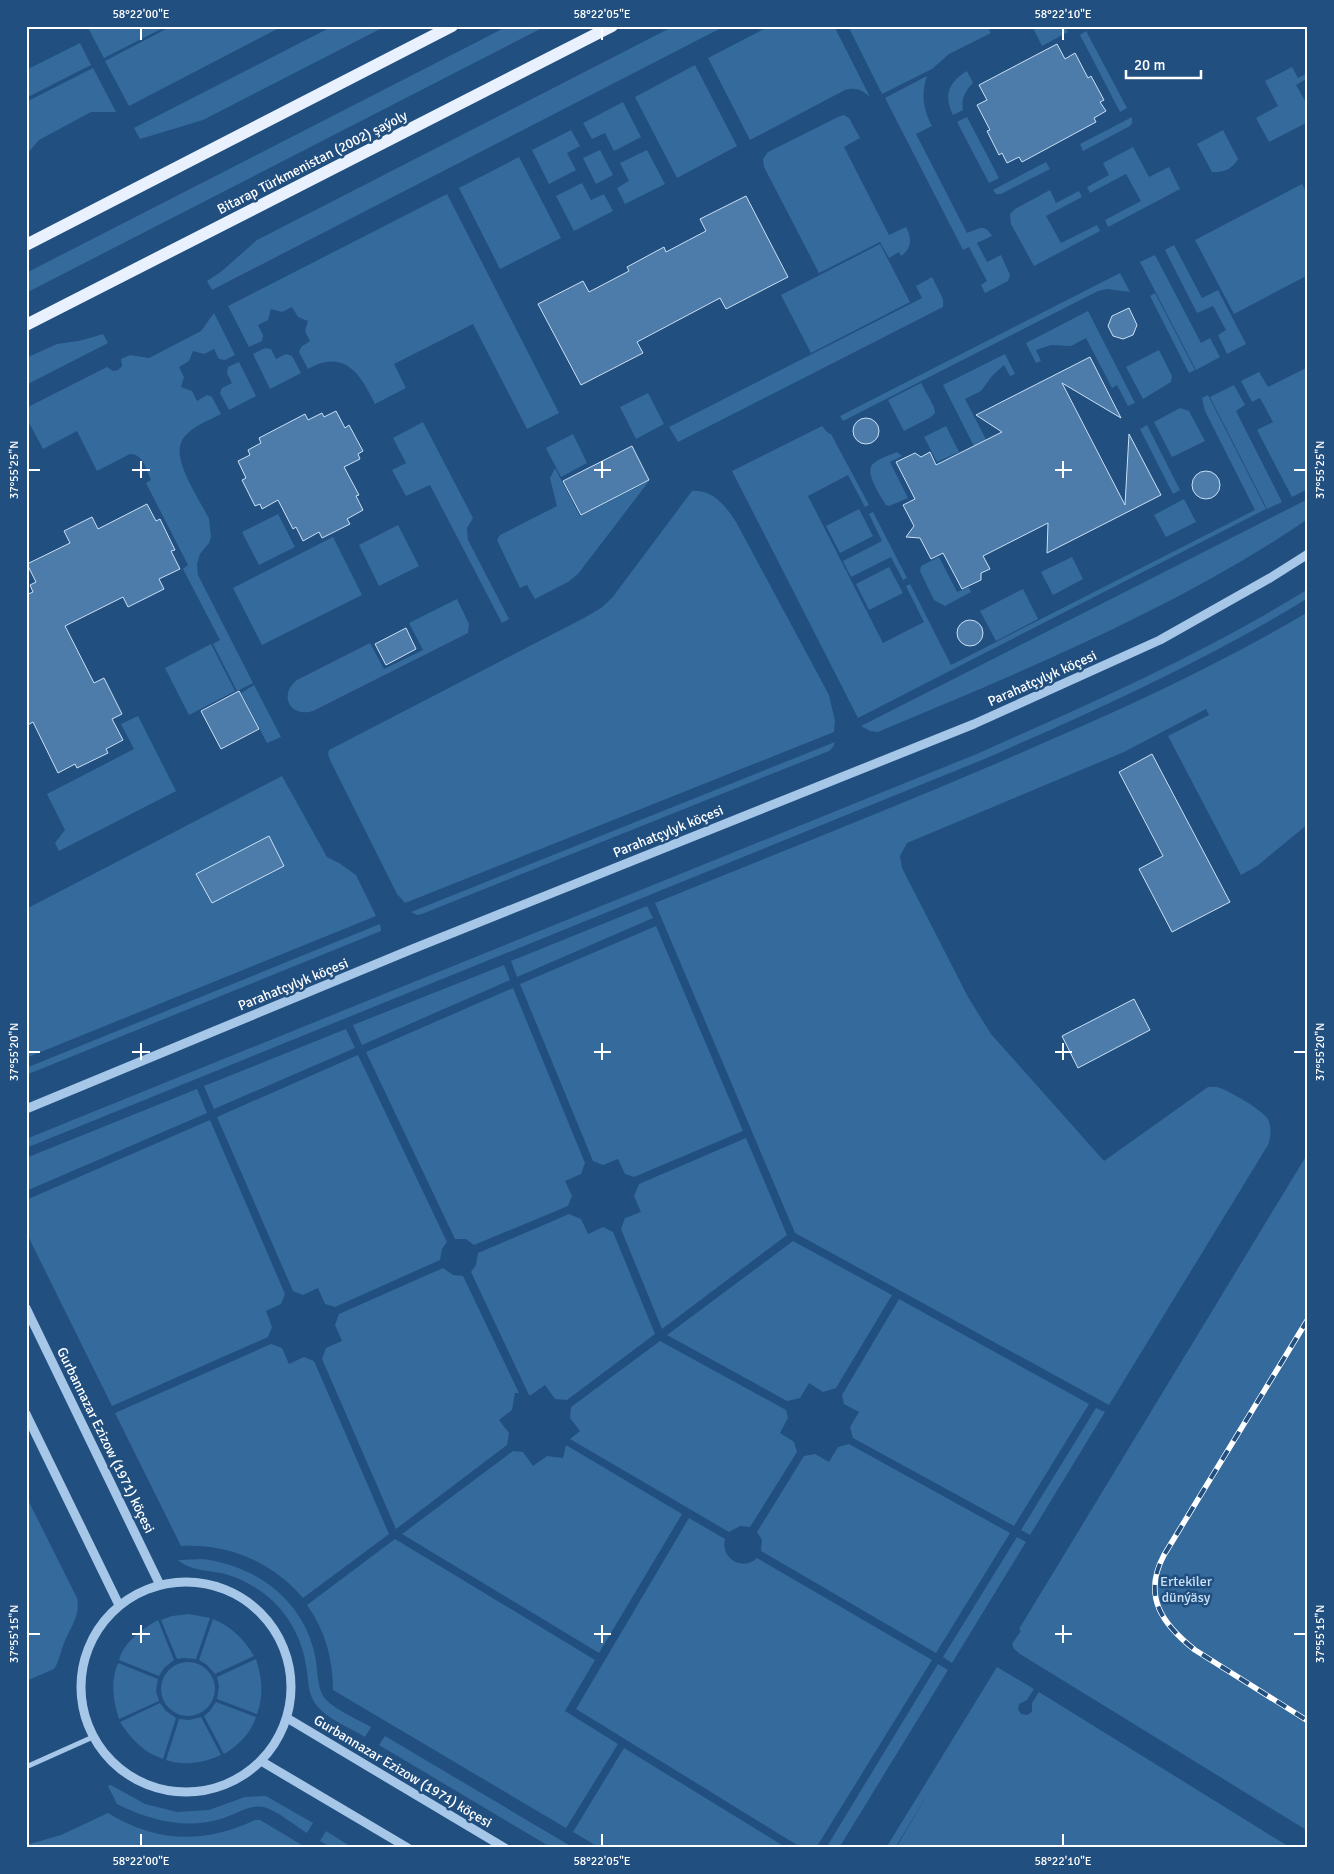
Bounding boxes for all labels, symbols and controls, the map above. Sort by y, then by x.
text: 58°22'00"E [112,7,170,22]
text: 58°22'05"E [573,7,631,22]
text: 58°22'10"E [1034,7,1092,22]
scale bar [1126,48,1202,80]
text: 20 m [1134,56,1165,74]
street label: Bitarap Türkmenistan (2002) şaýoly [214,107,411,218]
text: 37°55'25"N [7,441,22,499]
text: 37°55'25"N [1313,441,1328,499]
street label: Parahatçylyk köçesi [985,647,1099,710]
street label: Parahatçylyk köçesi [611,802,726,861]
street label: Parahatçylyk köçesi [236,955,351,1014]
text: 37°55'20"N [7,1023,22,1081]
text: 37°55'20"N [1313,1023,1328,1081]
street label: Gurbannazar Ezizow (1971) köçesi [53,1345,158,1536]
park label: Ertekiler dünýäsy [1160,1573,1213,1606]
text: 37°55'15"N [7,1605,22,1663]
text: 37°55'15"N [1313,1605,1328,1663]
street label: Gurbannazar Ezizow (1971) köçesi [311,1711,495,1831]
text: 58°22'00"E [112,1854,170,1869]
text: 58°22'05"E [573,1854,631,1869]
text: 58°22'10"E [1034,1854,1092,1869]

